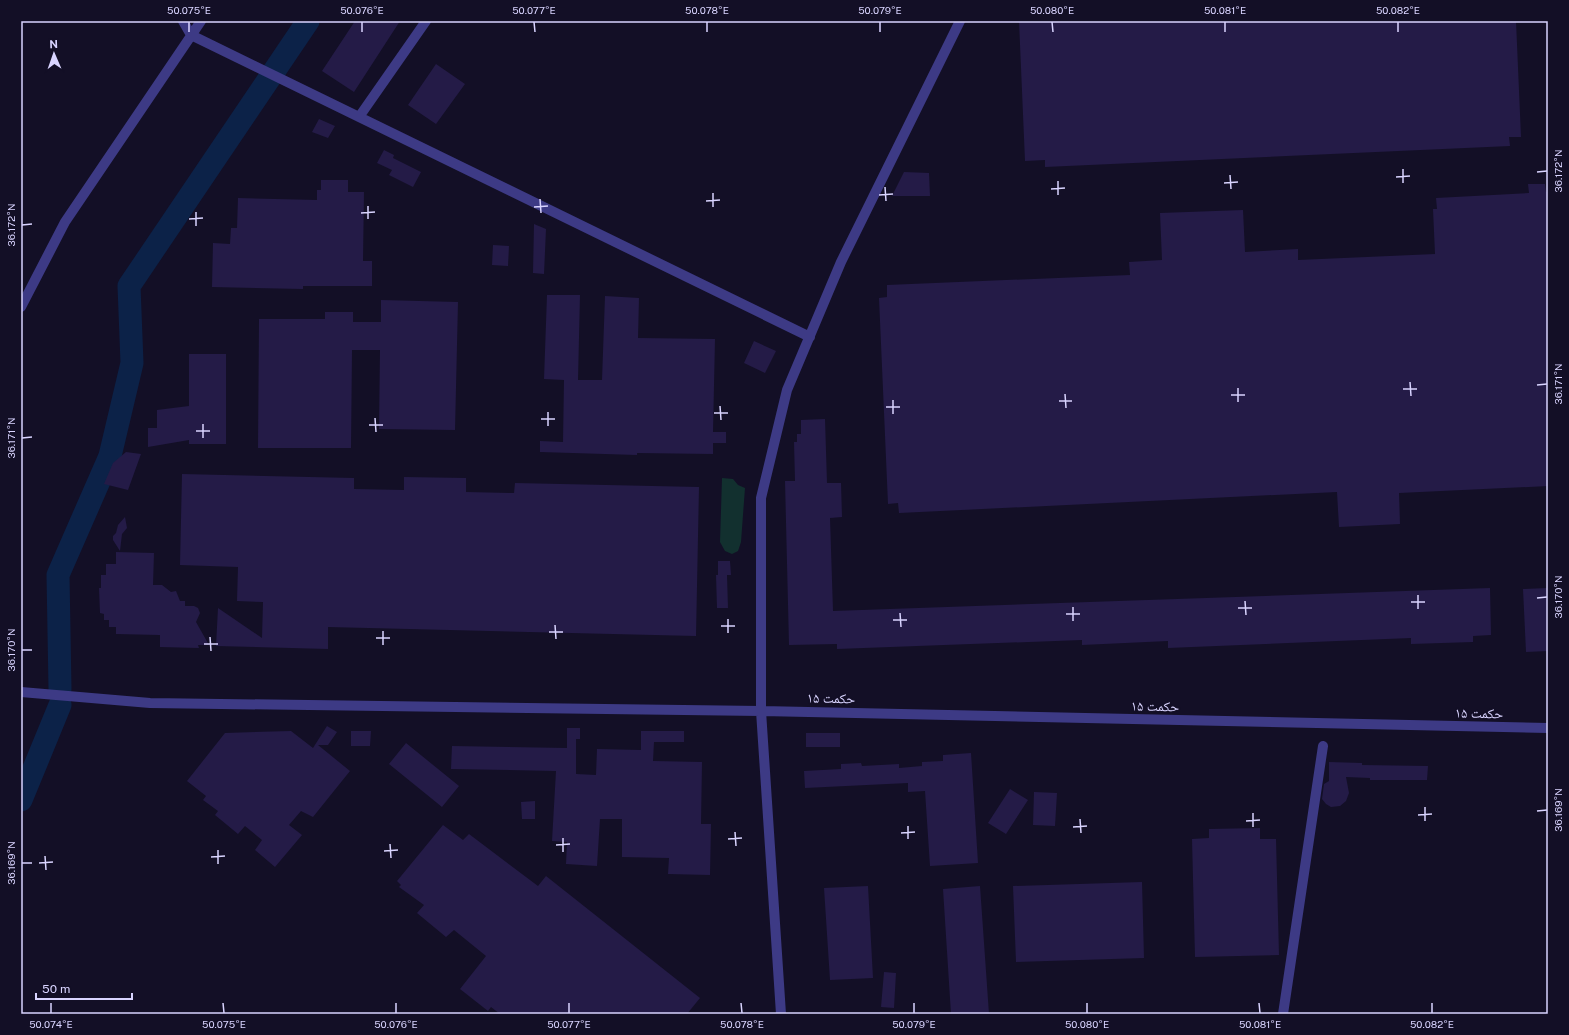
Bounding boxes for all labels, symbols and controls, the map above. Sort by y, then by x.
text: 50.075°E [167,4,211,16]
text: 50.076°E [340,4,384,16]
text: 50.077°E [512,4,556,16]
text: 50.078°E [685,4,729,16]
text: 50.079°E [858,4,902,16]
text: 50.080°E [1030,4,1074,16]
text: 50.081°E [1204,4,1246,16]
text: 50.082°E [1376,4,1420,16]
north arrow [34,34,74,74]
text: N [49,38,58,50]
text: 36.172°N [1552,150,1564,192]
text: 36.172°N [5,204,17,246]
text: 36.171°N [1552,363,1564,405]
text: 36.171°N [5,417,17,459]
text: 36.170°N [1552,576,1564,618]
text: 36.170°N [5,629,17,671]
street label: حکمت ۱۵ [807,690,855,706]
street label: حکمت ۱۵ [1131,698,1179,714]
street label: حکمت ۱۵ [1455,705,1503,721]
text: 36.169°N [1552,788,1564,832]
text: 36.169°N [5,841,17,885]
scale bar [36,975,132,1001]
text: 50 m [42,982,70,996]
text: 50.074°E [29,1018,73,1030]
text: 50.075°E [202,1018,246,1030]
text: 50.076°E [374,1018,418,1030]
text: 50.077°E [547,1018,591,1030]
text: 50.078°E [720,1018,764,1030]
text: 50.079°E [892,1018,936,1030]
text: 50.080°E [1065,1018,1109,1030]
text: 50.081°E [1239,1018,1281,1030]
text: 50.082°E [1410,1018,1454,1030]

